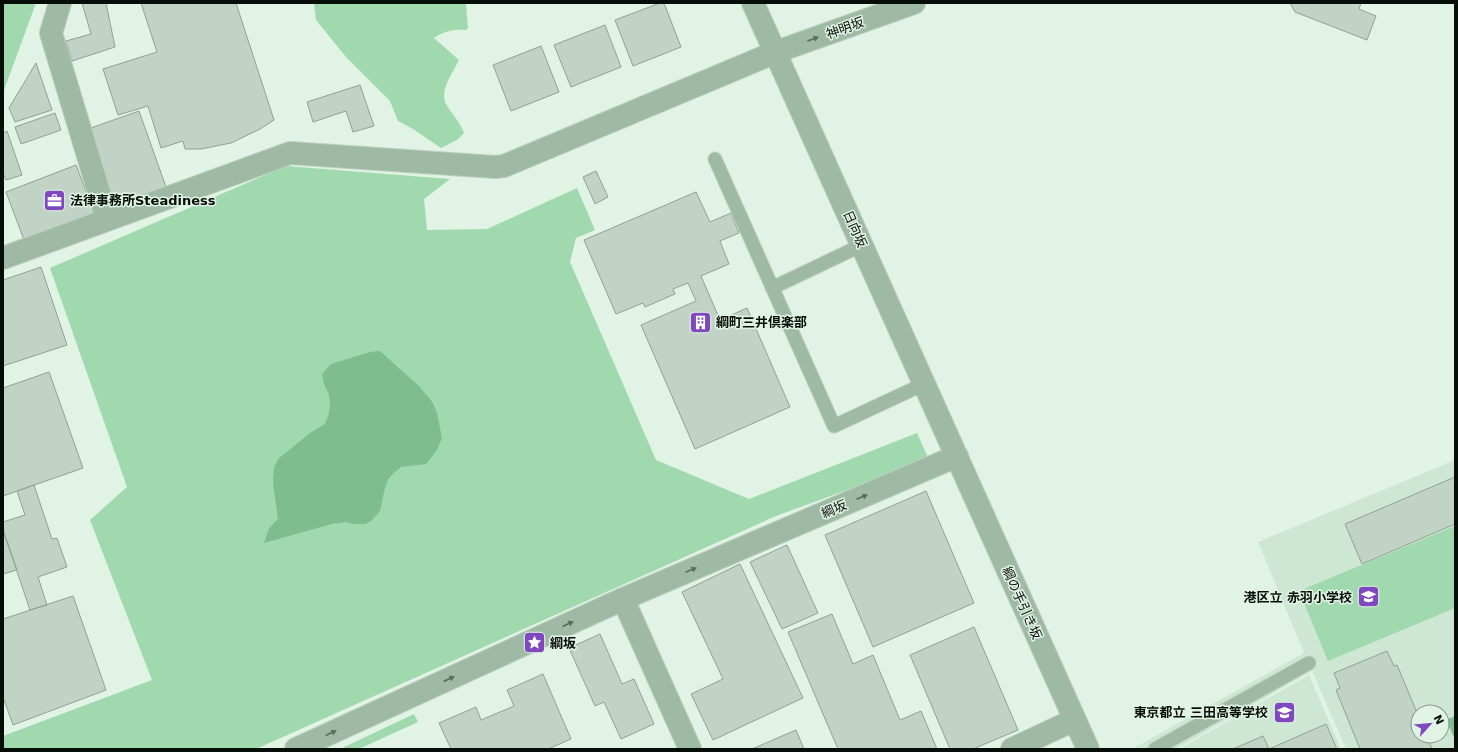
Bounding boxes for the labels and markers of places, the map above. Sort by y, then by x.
office icon: 法律事務所Steadiness [41,187,67,213]
place label: 法律事務所Steadiness [70,193,216,208]
building icon: 綱町三井倶楽部 [688,309,714,335]
place label: 綱町三井倶楽部 [716,315,807,330]
school or university icon: 港区立 赤羽小学校 [1355,584,1381,610]
place label: 港区立 赤羽小学校 [1243,590,1352,605]
place icon: 綱坂 [521,630,547,656]
place label: 綱坂 [550,636,576,651]
school or university icon: 東京都立 三田高等学校 [1271,699,1297,725]
place label: 東京都立 三田高等学校 [1133,705,1268,720]

